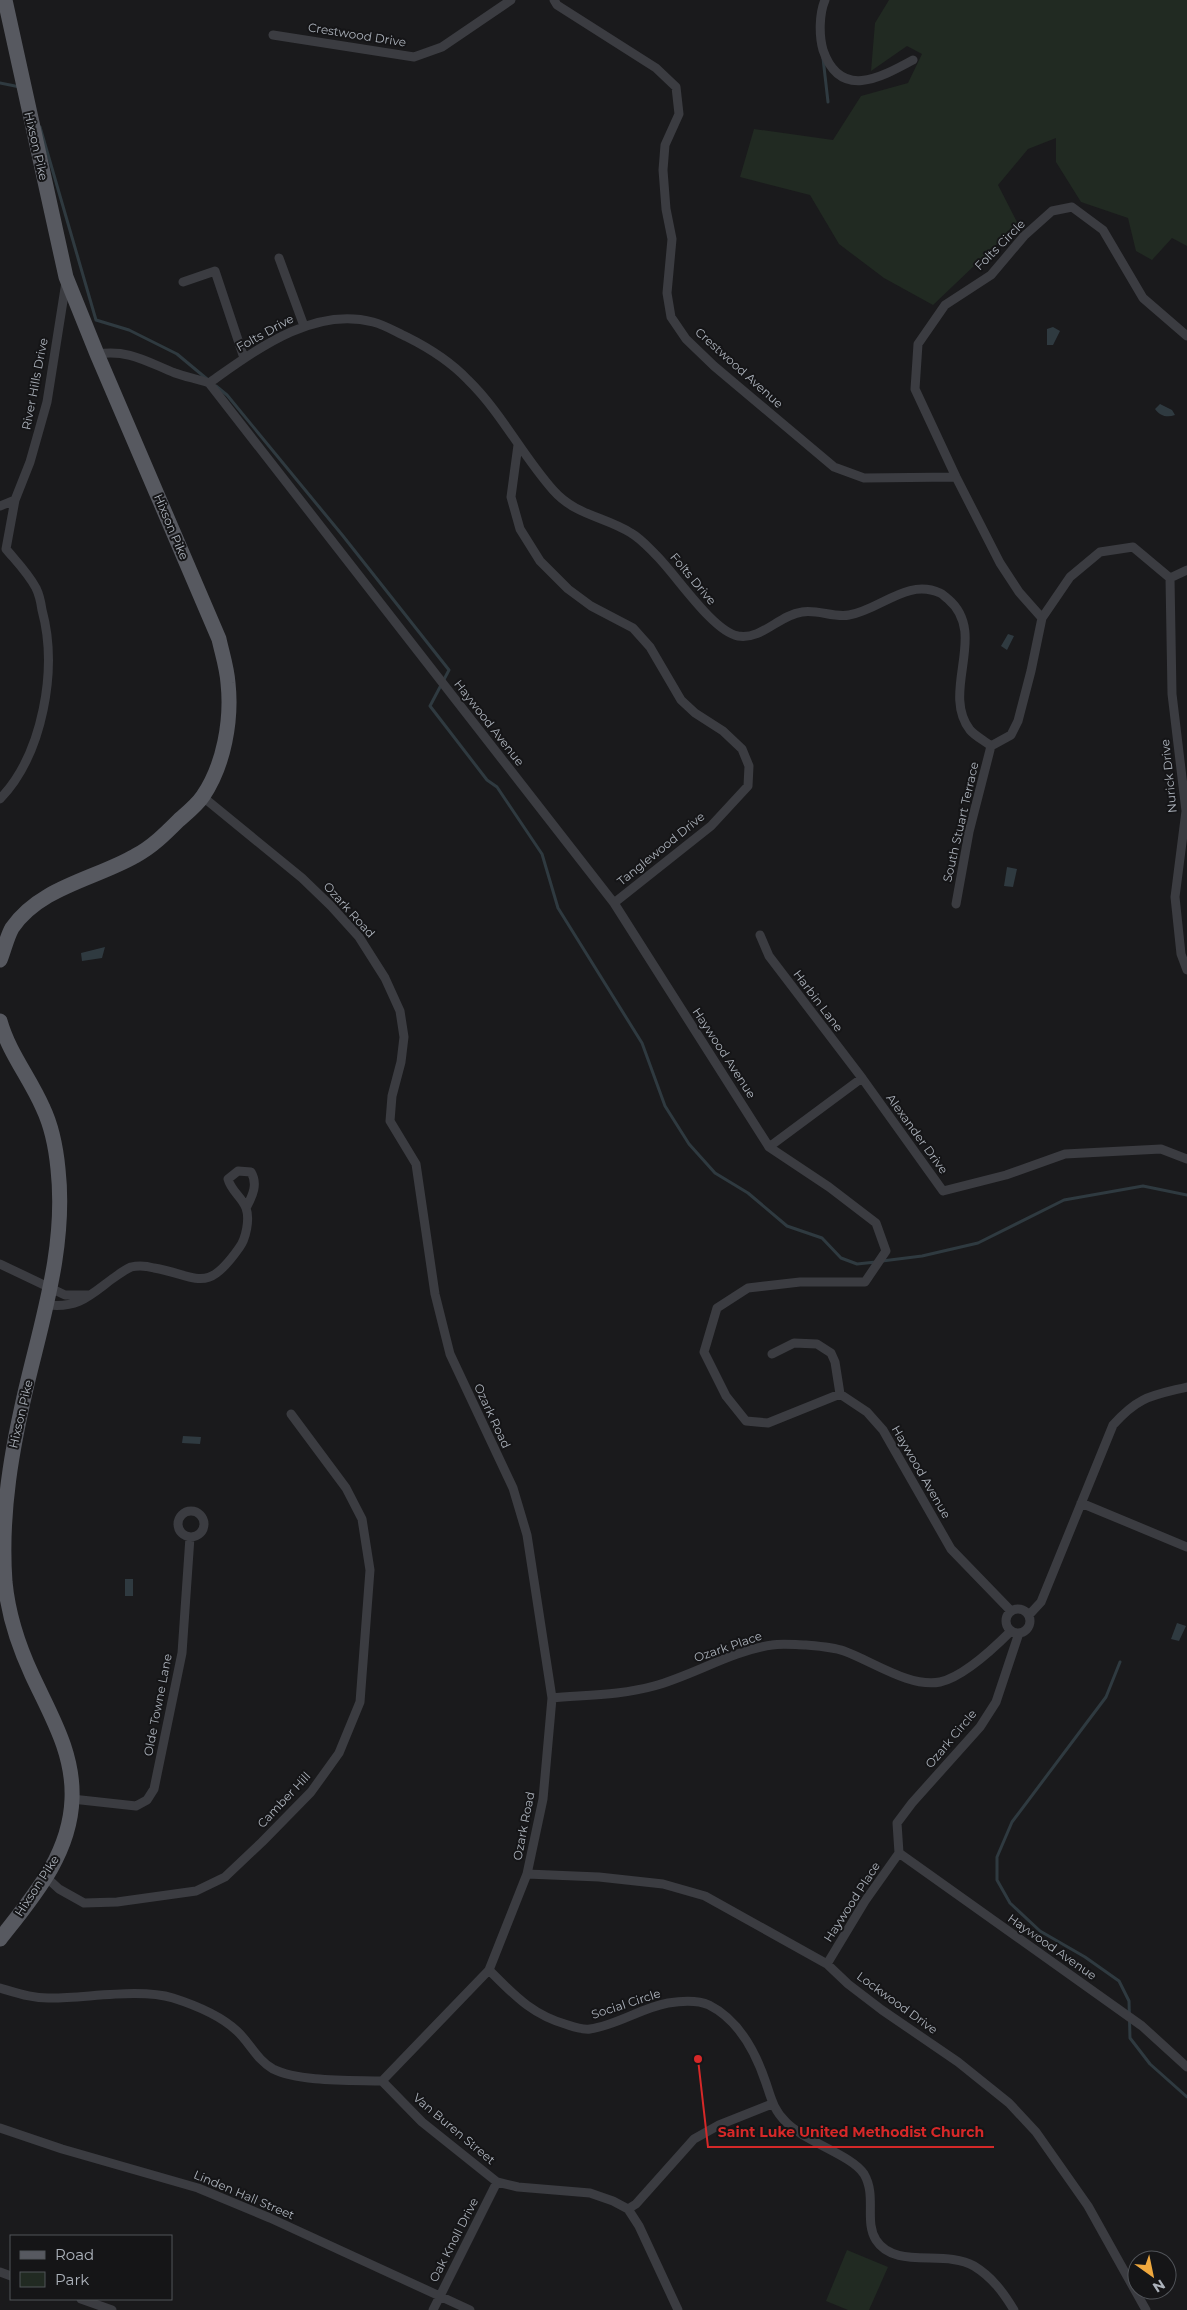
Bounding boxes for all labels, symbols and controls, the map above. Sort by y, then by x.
street label: Crestwood Drive [307,19,407,50]
street label: Hixson Pike [21,110,52,182]
street label: Folts Circle [971,216,1028,273]
street label: Folts Drive [233,311,296,354]
street label: Crestwood Avenue [692,324,786,411]
street label: River Hills Drive [18,337,51,431]
street label: Hixson Pike [151,492,192,562]
street label: Folts Drive [667,550,719,608]
street label: Haywood Avenue [451,677,528,769]
street label: Nurick Drive [1157,738,1180,814]
street label: South Stuart Terrace [939,760,982,883]
street label: Tanglewood Drive [614,809,708,889]
street label: Ozark Road [320,879,378,941]
street label: Harbin Lane [790,967,847,1035]
street label: Haywood Avenue [690,1005,759,1101]
street label: Alexander Drive [883,1091,951,1177]
street label: Hixson Pike [5,1378,36,1450]
street label: Ozark Road [471,1381,514,1451]
street label: Haywood Avenue [889,1423,954,1521]
street label: Ozark Place [692,1628,764,1665]
street label: Olde Towne Lane [140,1652,175,1757]
street label: Ozark Circle [922,1706,979,1771]
street label: Camber Hill [254,1769,313,1831]
street label: Ozark Road [509,1790,538,1862]
street label: Hixson Pike [11,1852,62,1919]
street label: Haywood Place [820,1859,883,1945]
street label: Haywood Avenue [1005,1910,1100,1983]
street label: Lockwood Drive [854,1968,941,2037]
street label: Social Circle [589,1985,662,2022]
street label: Van Buren Street [410,2090,499,2167]
callout: Saint Luke United Methodist Church [708,2118,994,2147]
text: Saint Luke United Methodist Church [718,2123,984,2141]
street label: Linden Hall Street [192,2167,297,2223]
street label: Oak Knoll Drive [426,2195,481,2284]
legend [10,2235,172,2300]
text: Road [55,2245,94,2264]
north arrow [1127,2250,1177,2300]
text: Park [55,2270,89,2289]
text: N [1149,2275,1169,2297]

